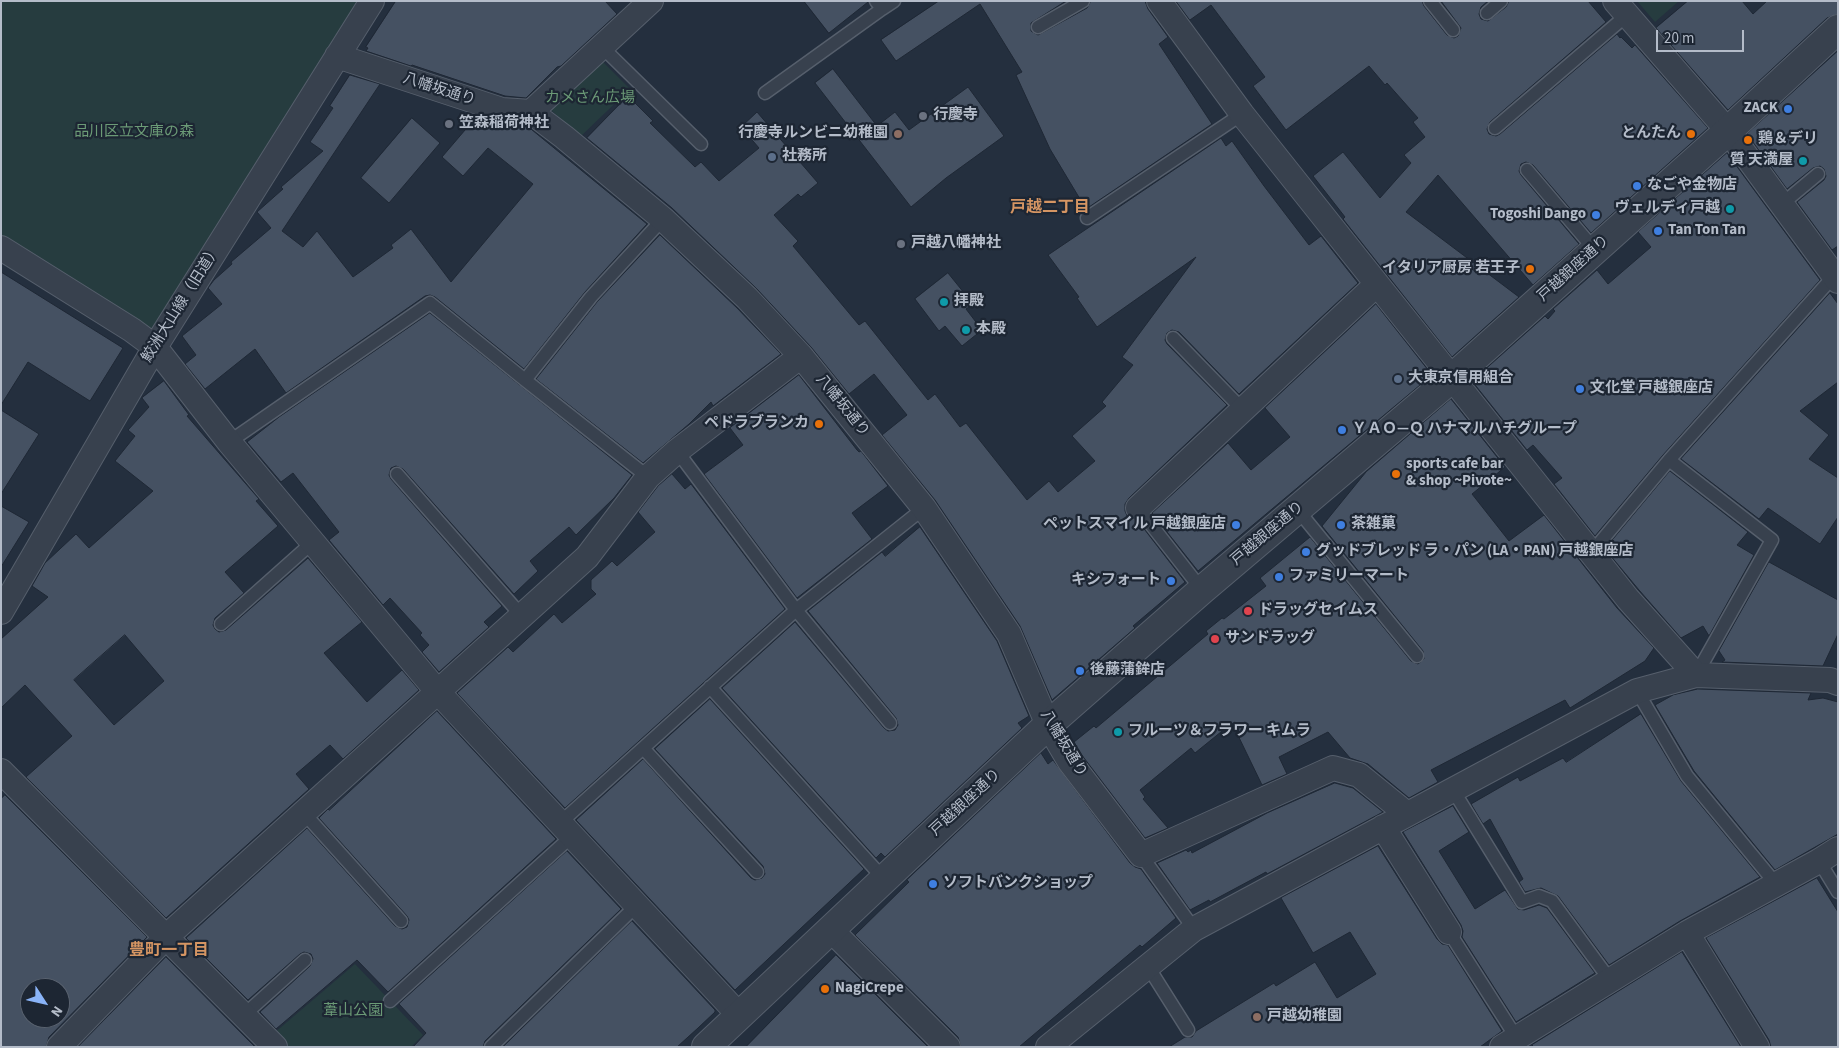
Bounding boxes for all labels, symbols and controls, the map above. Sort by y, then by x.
scale bar [1659,20,1746,52]
text: 20 m [1664,28,1694,49]
street label: 八幡坂通り [401,70,477,110]
park label: カメさん広場 [545,90,635,108]
place label: ZACK [1744,100,1778,118]
marker: ZACK [1782,103,1794,115]
place label: 行慶寺 [933,107,978,125]
marker: 行慶寺 [917,110,929,122]
place label: 笠森稲荷神社 [459,115,549,133]
marker: 笠森稲荷神社 [443,118,455,130]
park label: 品川区立文庫の森 [74,124,194,142]
place label: 行慶寺ルンビニ幼稚園 [738,125,888,143]
place label: とんたん [1621,125,1681,143]
marker: 行慶寺ルンビニ幼稚園 [892,128,904,140]
marker: とんたん [1685,128,1697,140]
place label: 鶏＆デリ [1758,131,1818,149]
marker: 鶏＆デリ [1742,134,1754,146]
place label: 社務所 [782,148,827,166]
marker: 社務所 [766,151,778,163]
place label: 質 天満屋 [1730,152,1793,170]
marker: 質 天満屋 [1797,155,1809,167]
place label: なごや金物店 [1647,177,1737,195]
marker: なごや金物店 [1631,180,1643,192]
district label: 戸越二丁目 [1010,198,1090,218]
place label: ヴェルディ戸越 [1615,200,1720,218]
marker: ヴェルディ戸越 [1724,203,1736,215]
place label: Togoshi Dango [1490,206,1586,224]
marker: Togoshi Dango [1590,209,1602,221]
place label: Tan Ton Tan [1668,222,1746,240]
marker: Tan Ton Tan [1652,225,1664,237]
street label: 戸越銀座通り [1535,232,1613,306]
place label: 戸越八幡神社 [911,235,1001,253]
marker: 戸越八幡神社 [895,238,907,250]
street label: 鮫洲大山線（旧道） [139,242,225,366]
place label: イタリア厨房 若王子 [1382,260,1520,278]
marker: イタリア厨房 若王子 [1524,263,1536,275]
place label: 拝殿 [954,293,984,311]
marker: 拝殿 [938,296,950,308]
place label: 本殿 [976,321,1006,339]
marker: 本殿 [960,324,972,336]
place label: 大東京信用組合 [1408,370,1513,388]
street label: 八幡坂通り [811,371,873,441]
marker: 大東京信用組合 [1392,373,1404,385]
place label: 文化堂 戸越銀座店 [1590,380,1713,398]
marker: 文化堂 戸越銀座店 [1574,383,1586,395]
place label: ペドラブランカ [704,415,809,433]
marker: ペドラブランカ [813,418,825,430]
place label: ＹＡＯ―Ｑ ハナマルハチグループ [1352,421,1577,439]
marker: ＹＡＯ―Ｑ ハナマルハチグループ [1336,424,1348,436]
place label: sports cafe bar & shop ~Pivote~ [1406,456,1512,491]
marker: sports cafe bar & shop ~Pivote~ [1390,468,1402,480]
street label: 戸越銀座通り [1228,498,1308,570]
place label: ペットスマイル 戸越銀座店 [1043,516,1226,534]
place label: 茶雑菓 [1351,516,1396,534]
marker: ペットスマイル 戸越銀座店 [1230,519,1242,531]
marker: 茶雑菓 [1335,519,1347,531]
place label: グッドブレッド ラ・パン (LA・PAN) 戸越銀座店 [1316,543,1633,561]
marker: グッドブレッド ラ・パン (LA・PAN) 戸越銀座店 [1300,546,1312,558]
place label: ファミリーマート [1289,568,1409,586]
marker: ファミリーマート [1273,571,1285,583]
place label: キシフォート [1071,572,1161,590]
marker: キシフォート [1165,575,1177,587]
place label: ドラッグセイムス [1258,602,1378,620]
marker: ドラッグセイムス [1242,605,1254,617]
place label: サンドラッグ [1225,630,1315,648]
marker: サンドラッグ [1209,633,1221,645]
place label: 後藤蒲鉾店 [1090,662,1165,680]
marker: 後藤蒲鉾店 [1074,665,1086,677]
street label: 八幡坂通り [1036,707,1090,781]
place label: フルーツ＆フラワー キムラ [1128,723,1311,741]
marker: フルーツ＆フラワー キムラ [1112,726,1124,738]
street label: 戸越銀座通り [927,766,1005,840]
place label: ソフトバンクショップ [943,875,1093,893]
marker: ソフトバンクショップ [927,878,939,890]
district label: 豊町一丁目 [129,941,209,961]
north arrow [20,978,70,1028]
place label: NagiCrepe [835,980,904,998]
marker: NagiCrepe [819,983,831,995]
text: N [46,1001,67,1021]
park label: 葦山公園 [323,1003,383,1021]
place label: 戸越幼稚園 [1267,1008,1342,1026]
marker: 戸越幼稚園 [1251,1011,1263,1023]

